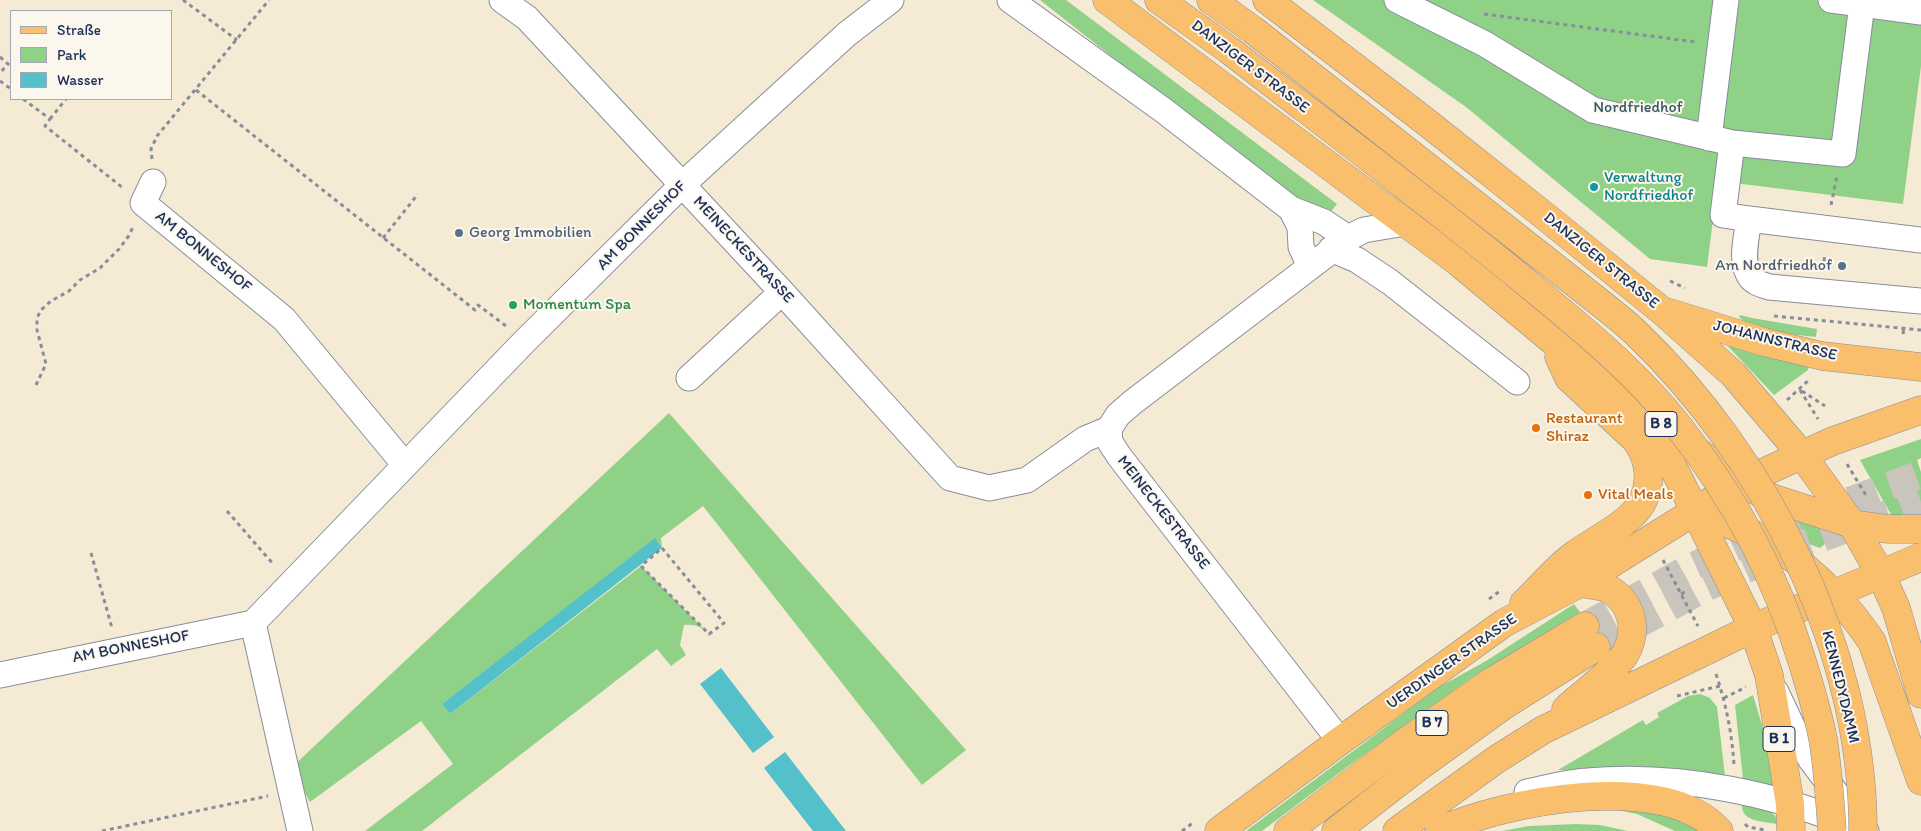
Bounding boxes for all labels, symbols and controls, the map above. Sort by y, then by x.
legend [10,10,172,100]
street label: DANZIGER STRASSE [1187,16,1313,118]
text: Straße [57,21,101,39]
text: Park [57,46,87,64]
text: Wasser [57,71,104,89]
park label: Nordfriedhof [1593,98,1683,118]
place label: Verwaltung Nordfriedhof [1604,168,1693,206]
street label: AM BONNESHOF [593,177,691,275]
marker: Verwaltung Nordfriedhof [1588,181,1600,193]
street label: MEINECKESTRASSE [688,193,798,307]
street label: AM BONNESHOF [151,207,255,297]
street label: DANZIGER STRASSE [1539,208,1663,314]
place label: Georg Immobilien [469,223,592,243]
marker: Georg Immobilien [453,227,465,239]
place label: Am Nordfriedhof [1715,256,1832,276]
marker: Am Nordfriedhof [1836,260,1848,272]
place label: Momentum Spa [523,295,631,315]
marker: Momentum Spa [507,299,519,311]
street label: JOHANNSTRASSE [1711,316,1839,366]
place label: Restaurant Shiraz [1546,409,1623,447]
road number: B 8 [1645,412,1677,436]
marker: Restaurant Shiraz [1530,422,1542,434]
street label: MEINECKESTRASSE [1113,452,1213,574]
place label: Vital Meals [1598,485,1673,505]
marker: Vital Meals [1582,489,1594,501]
street label: UERDINGER STRASSE [1383,610,1521,714]
street label: AM BONNESHOF [71,626,191,668]
street label: KENNEDYDAMM [1817,629,1863,745]
road number: B 7 [1416,710,1448,736]
road number: B 1 [1763,726,1795,752]

